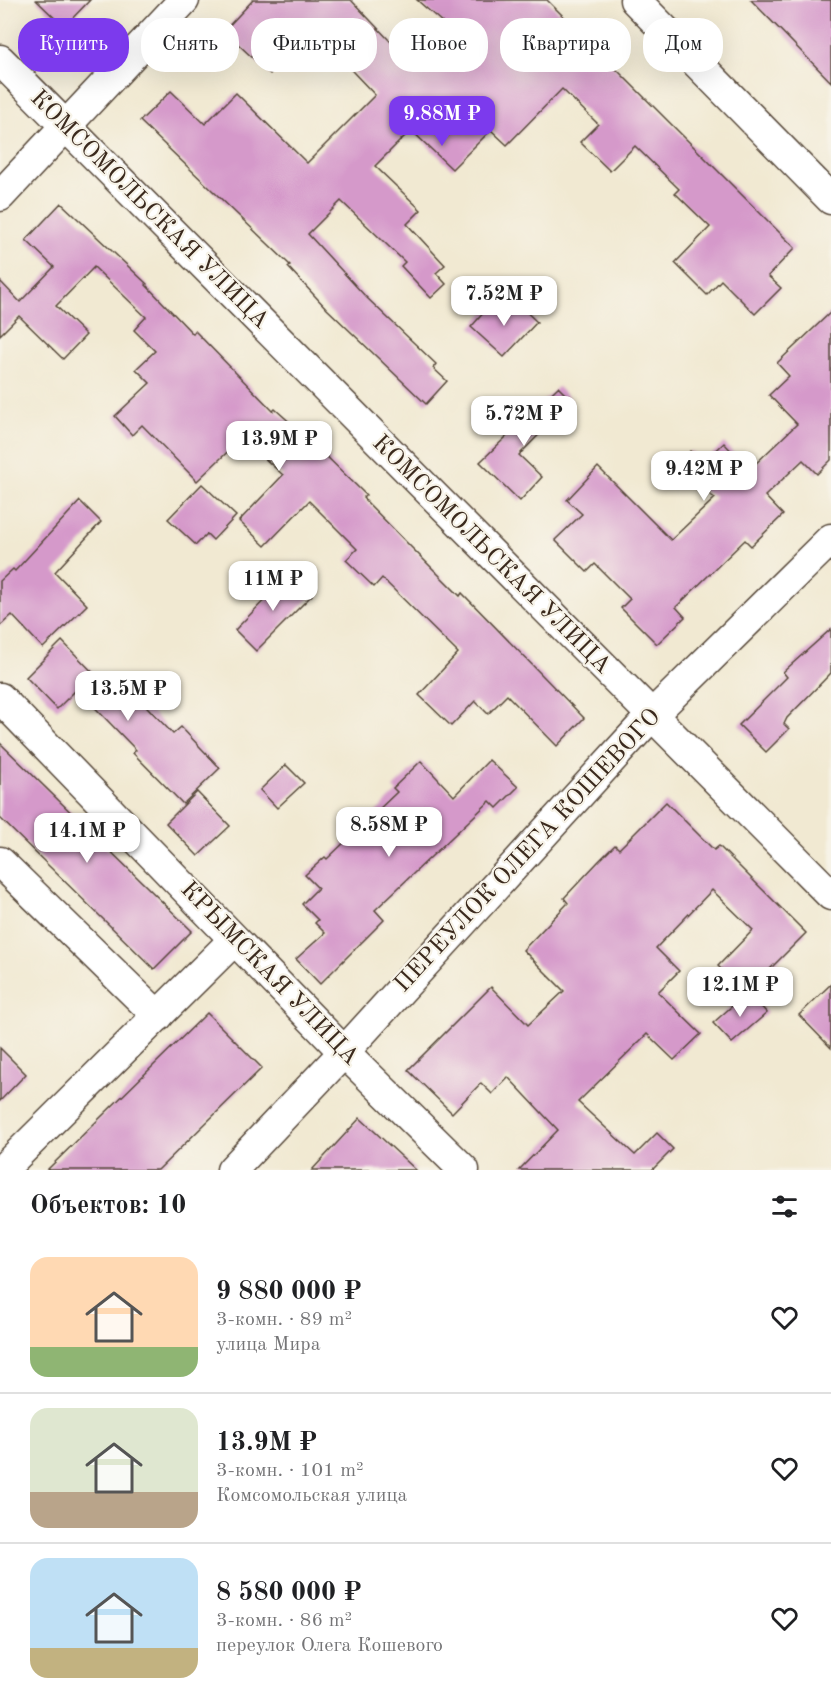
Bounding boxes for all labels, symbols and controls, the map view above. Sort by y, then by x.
chip: Купить [18,18,129,72]
chip: Снять [141,18,239,72]
chip: Фильтры [251,18,377,72]
chip: Новое [389,18,488,72]
chip: Квартира [500,18,631,72]
chip: Дом [643,18,723,72]
street label: КОМСОМОЛЬСКАЯ УЛИЦА [25,86,273,334]
pin: 9.88M ₽ [387,96,497,147]
text: 9.88M ₽ [403,105,481,125]
pin: 7.52M ₽ [449,276,559,327]
text: 7.52M ₽ [465,285,543,305]
pin: 5.72M ₽ [469,396,579,447]
text: 5.72M ₽ [485,405,563,425]
pin: 13.9M ₽ [224,421,334,472]
text: 13.9M ₽ [240,430,318,450]
street label: КОМСОМОЛЬСКАЯ УЛИЦА [367,431,615,679]
pin: 9.42M ₽ [649,451,759,502]
text: 9.42M ₽ [665,460,743,480]
pin: 11M ₽ [231,561,315,612]
text: 11M ₽ [243,570,303,590]
pin: 13.5M ₽ [73,671,183,722]
text: 13.5M ₽ [89,680,167,700]
street label: ПЕРЕУЛОК ОЛЕГА КОШЕВОГО [390,705,666,997]
pin: 8.58M ₽ [334,807,444,858]
pin: 14.1M ₽ [32,813,142,864]
text: 8.58M ₽ [350,816,428,836]
text: 14.1M ₽ [48,822,126,842]
street label: КРЫМСКАЯ УЛИЦА [175,878,363,1070]
pin: 12.1M ₽ [685,967,795,1018]
text: 12.1M ₽ [701,976,779,996]
icon: filters [768,1190,801,1223]
text: Объектов: 10 [30,1193,186,1219]
text: 9 880 000 ₽ [216,1279,362,1305]
icon: home [78,1281,150,1353]
icon: heart [768,1301,801,1334]
text: 3-комн. · 89 m² [216,1310,352,1330]
text: улица Мира [216,1335,321,1355]
text: 13.9M ₽ [216,1430,317,1456]
icon: home [78,1432,150,1504]
icon: heart [768,1452,801,1485]
text: 3-комн. · 101 m² [216,1461,364,1481]
text: Комсомольская улица [216,1486,407,1506]
text: 8 580 000 ₽ [216,1580,362,1606]
icon: home [78,1582,150,1654]
icon: heart [768,1602,801,1635]
text: 3-комн. · 86 m² [216,1611,352,1631]
text: переулок Олега Кошевого [216,1636,443,1656]

